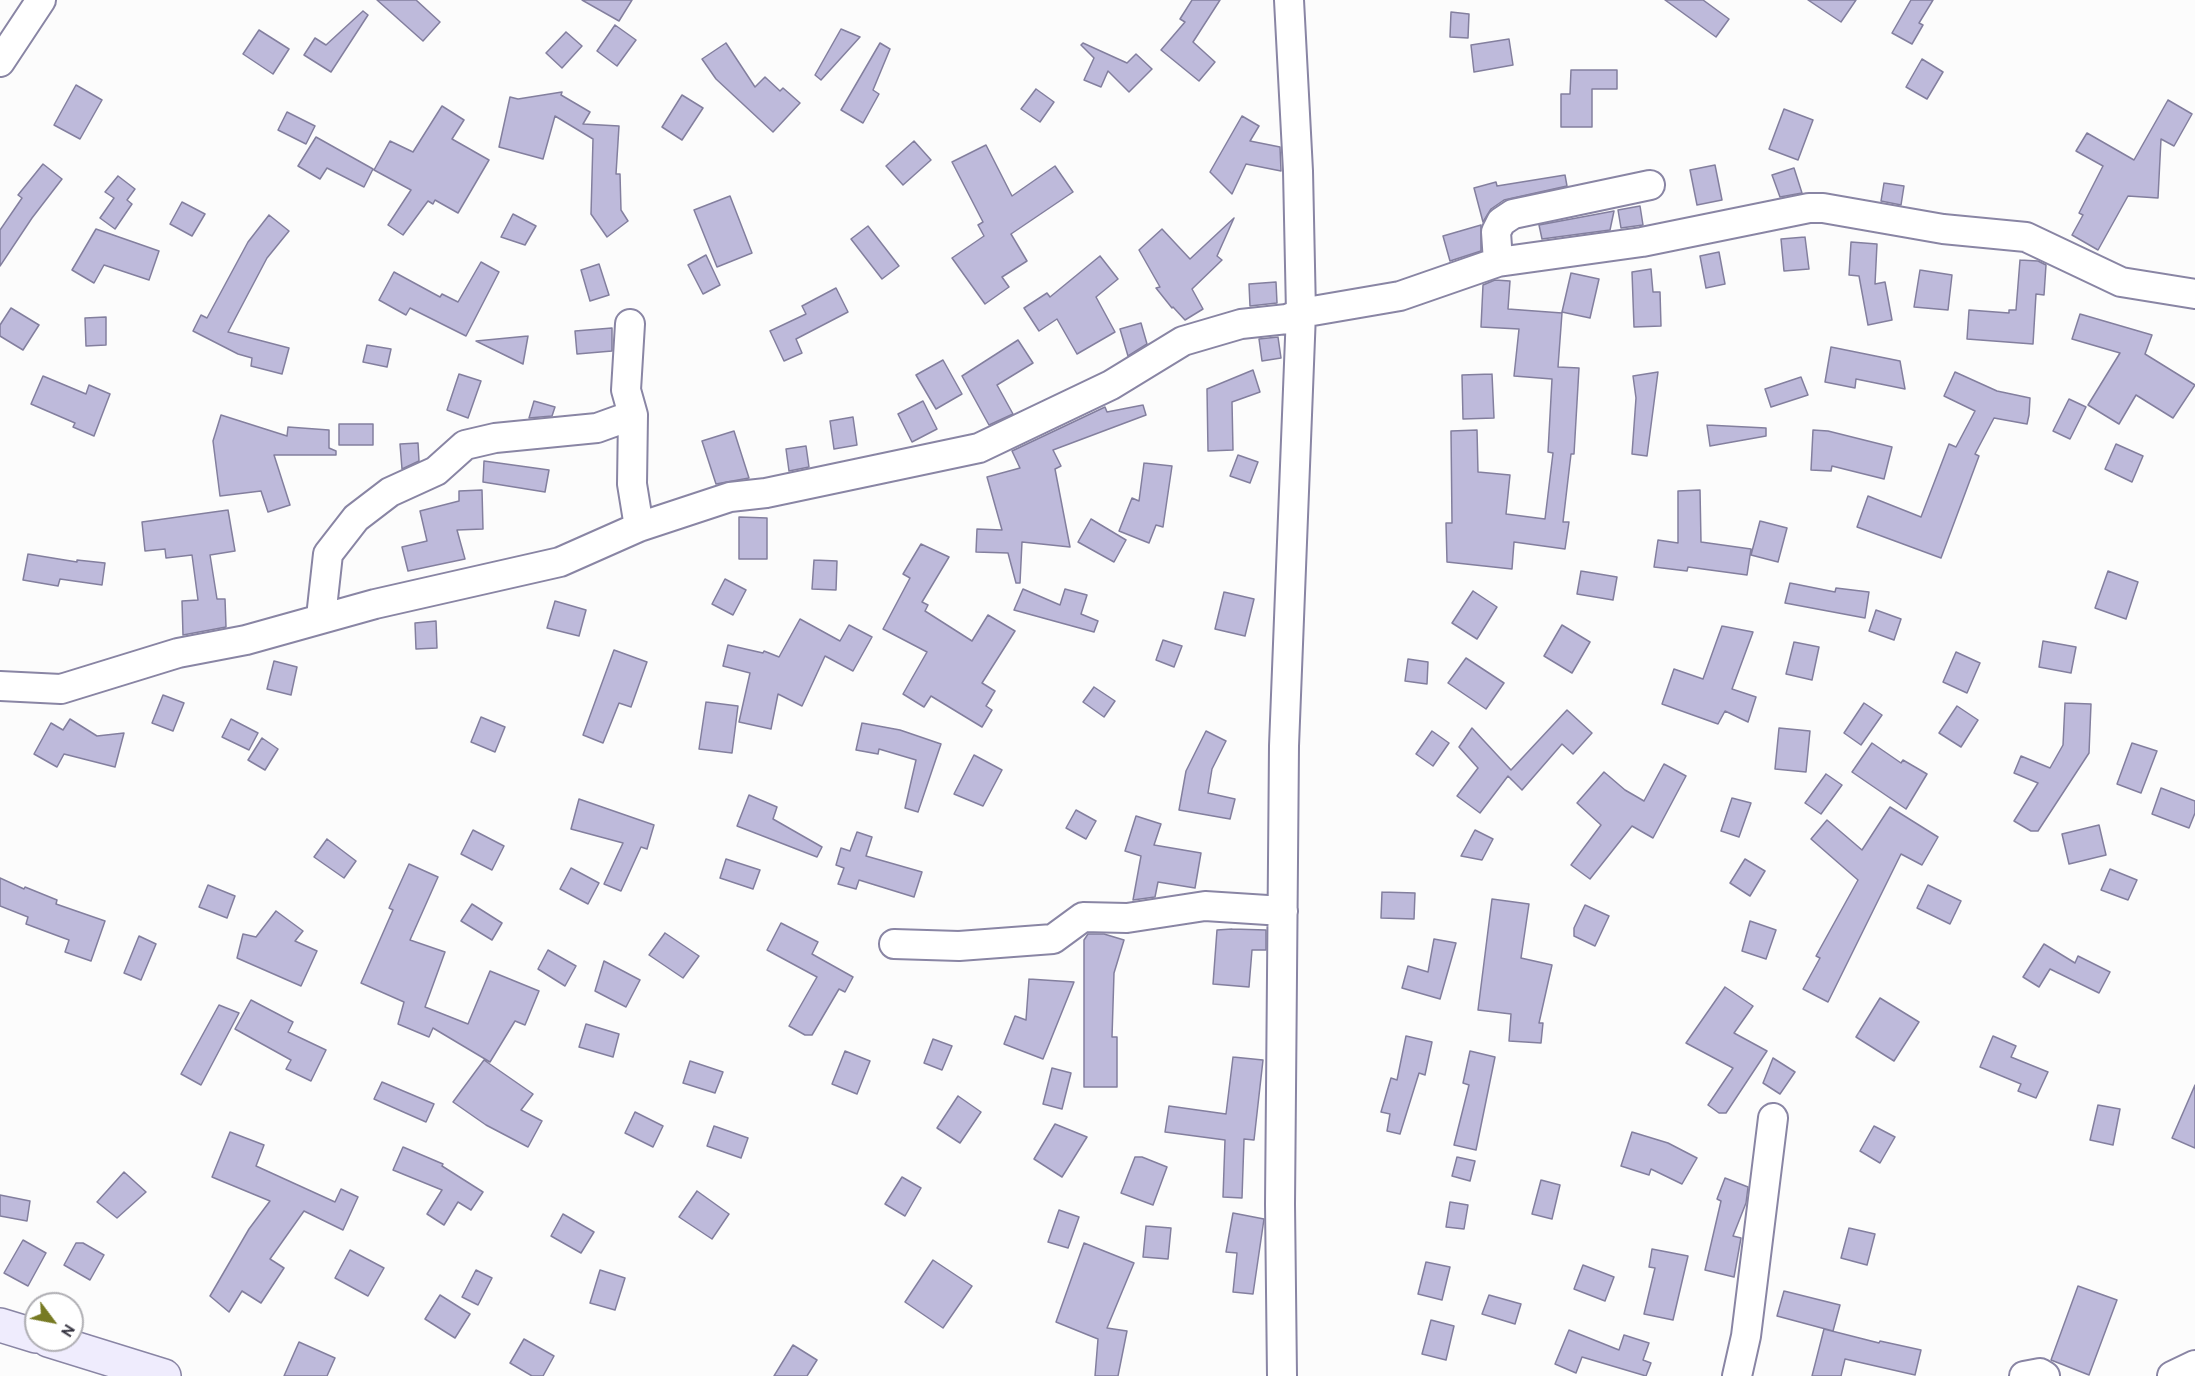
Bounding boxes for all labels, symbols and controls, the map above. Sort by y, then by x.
north arrow [24,1292,84,1352]
text: N [57,1321,79,1341]

